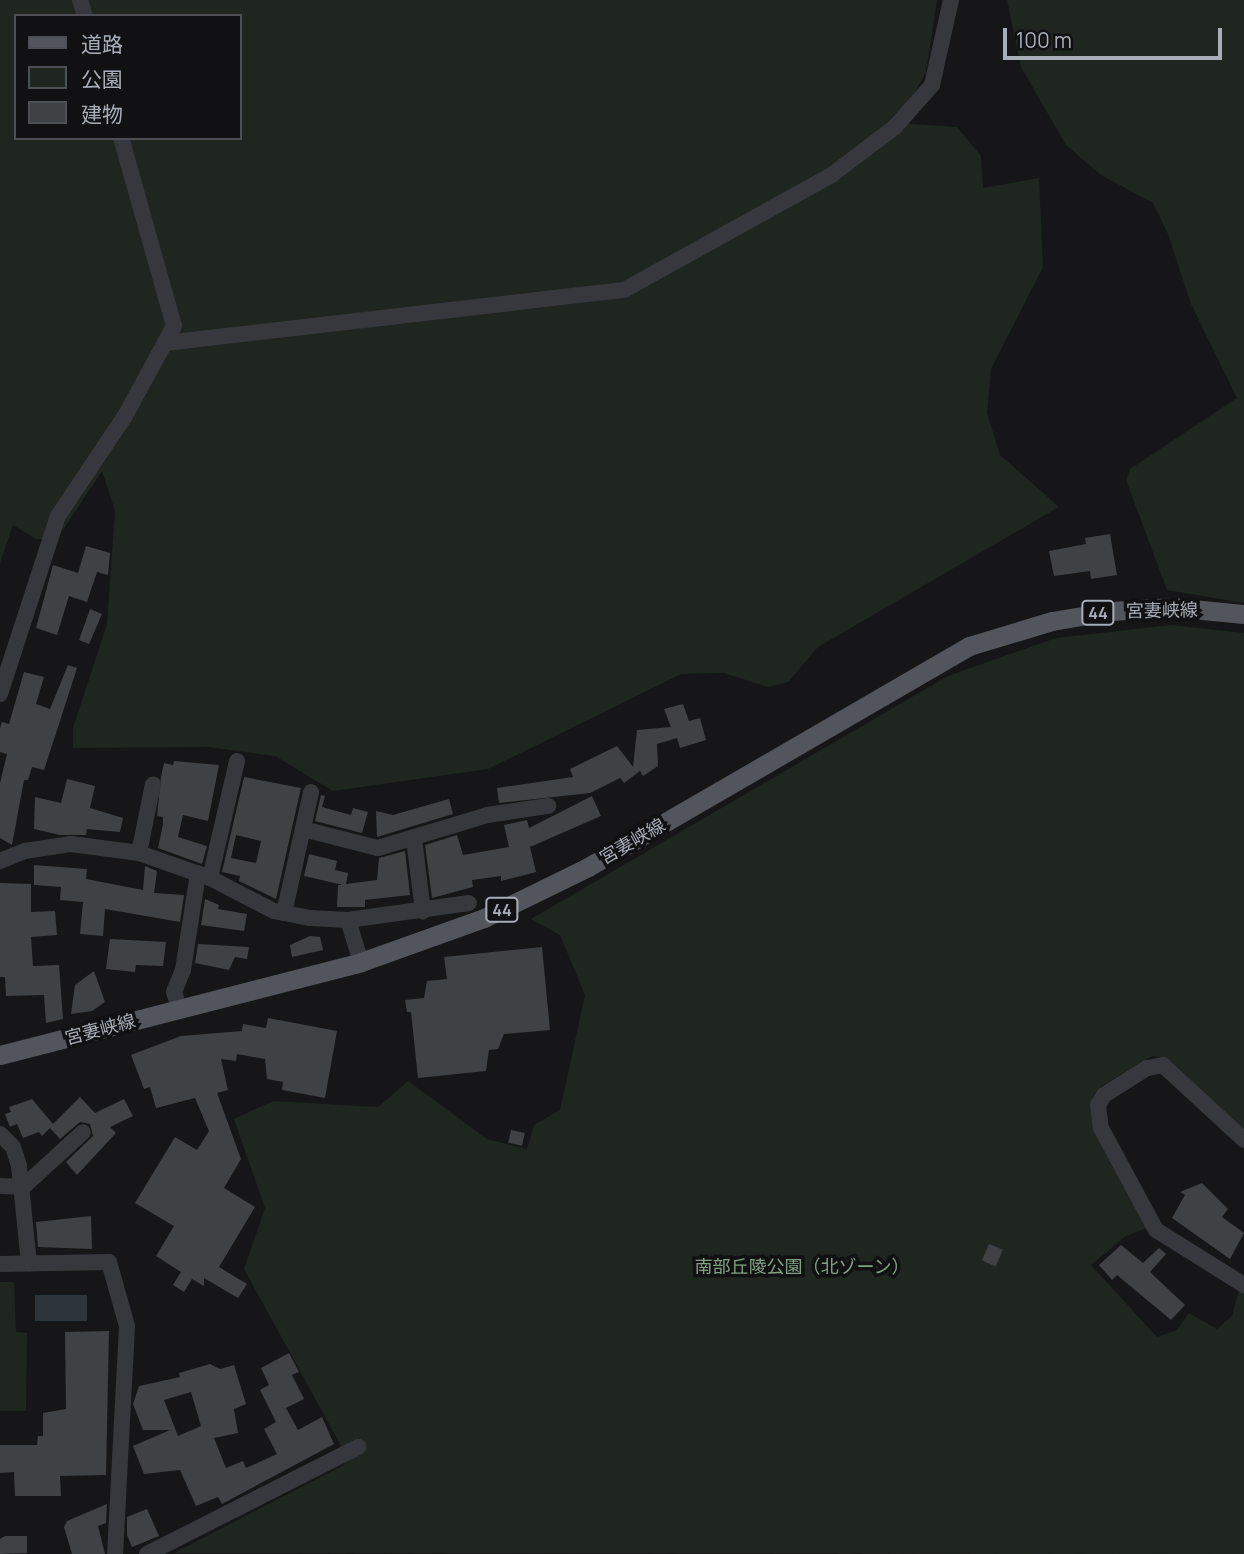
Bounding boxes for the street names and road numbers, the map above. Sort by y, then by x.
street label: 宮妻峡線 [1126,599,1198,621]
road number: 44 [1080,600,1116,626]
street label: 宮妻峡線 [595,814,669,868]
road number: 44 [484,898,520,922]
street label: 宮妻峡線 [62,1009,138,1049]

